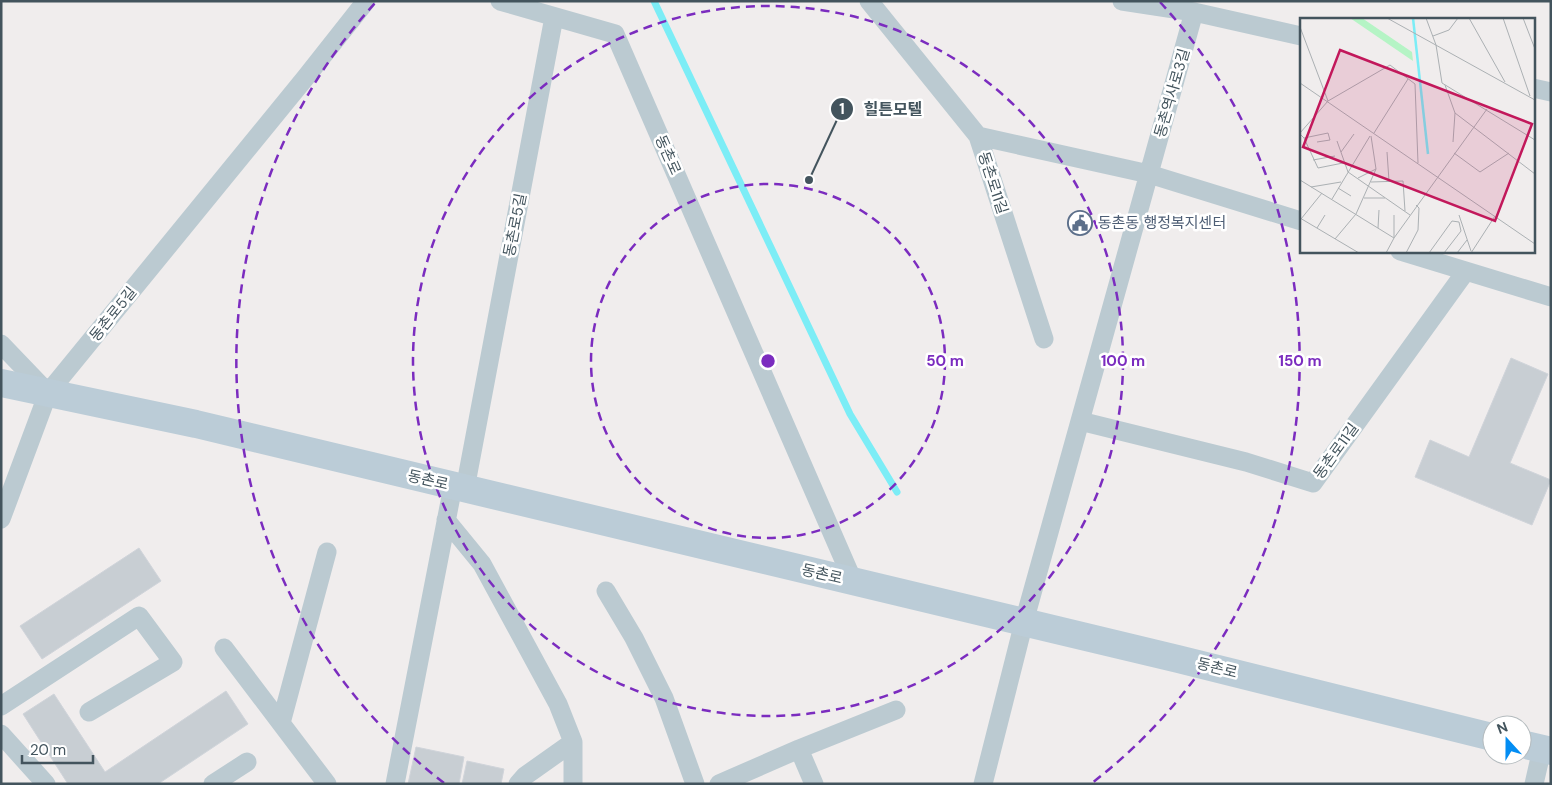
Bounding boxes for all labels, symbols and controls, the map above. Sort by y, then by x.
inset map [1300,18,1534,252]
street label: 동촌역사로3길 [1150,46,1194,140]
callout: 힐튼모텔 [829,94,933,125]
text: 1 [839,99,845,119]
text: 힐튼모텔 [864,99,922,120]
street label: 동촌로 [650,132,686,178]
street label: 동촌로11길 [974,149,1012,217]
street label: 동촌로5길 [499,192,531,258]
public building icon: 동촌동 행정복지센터 [1067,210,1093,236]
place label: 동촌동 행정복지센터 [1098,213,1226,233]
street label: 동촌로5길 [85,283,141,345]
text: 50 m [926,351,964,371]
text: 100 m [1101,351,1145,371]
text: 150 m [1279,351,1322,371]
centre of rings [759,352,777,370]
street label: 동촌로11길 [1309,419,1363,483]
street label: 동촌로 [406,466,450,494]
street label: 동촌로 [800,560,844,588]
street label: 동촌로 [1194,653,1240,683]
north arrow [1482,715,1532,765]
text: N [1494,718,1510,738]
scale bar [22,732,94,764]
text: 20 m [30,740,66,760]

